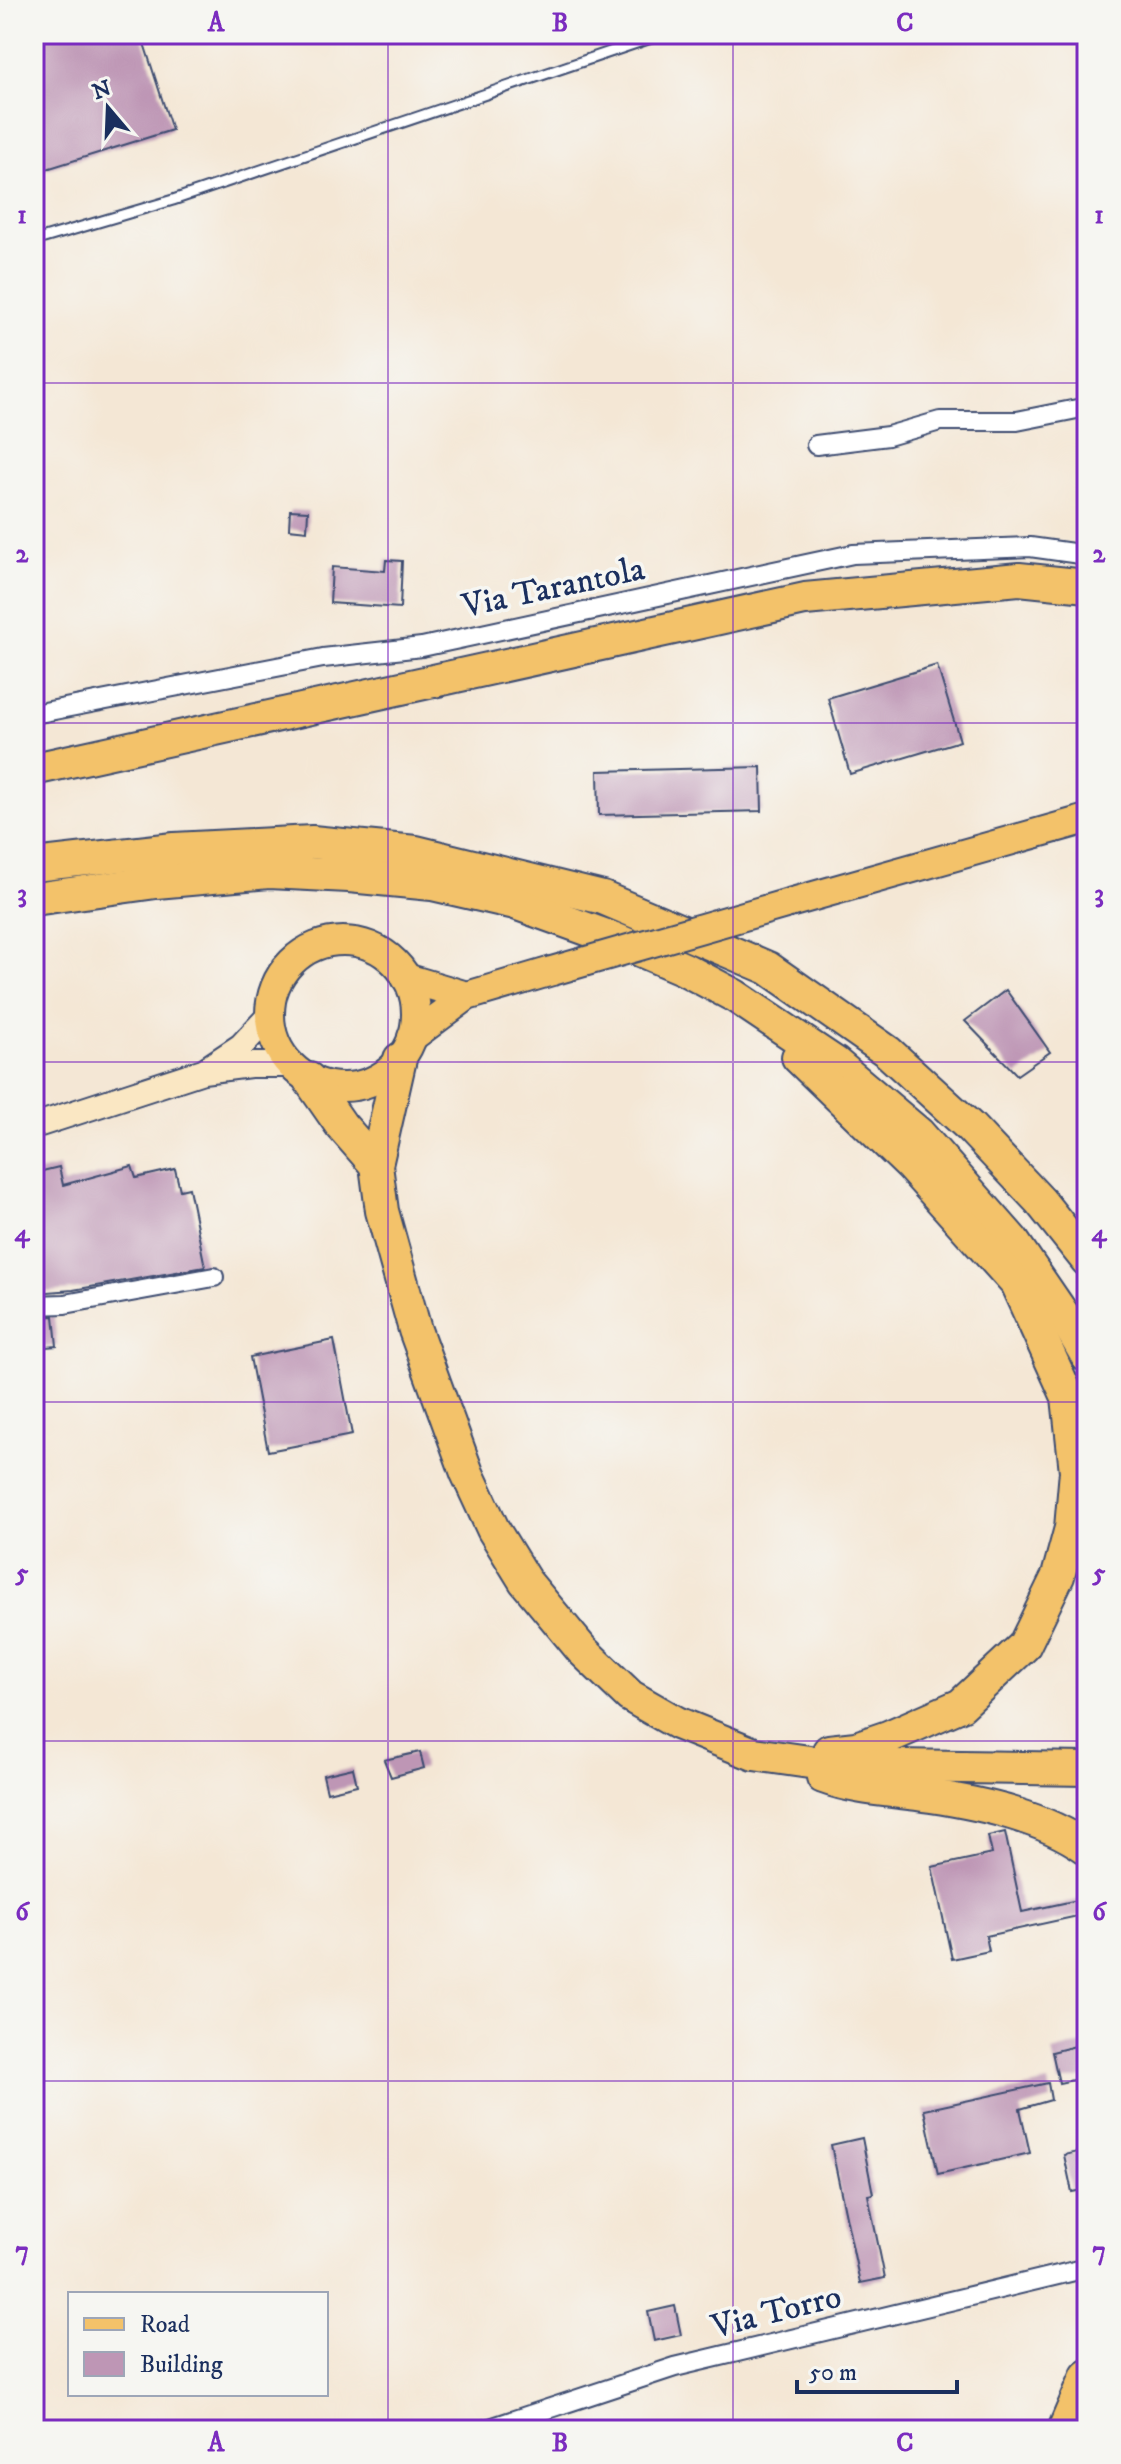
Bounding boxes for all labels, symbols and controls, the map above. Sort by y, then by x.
text: A [207,7,226,40]
text: B [552,7,568,40]
text: C [896,7,914,40]
north arrow [68,68,148,148]
text: N [89,75,115,106]
text: 1 [17,199,27,232]
text: 1 [1094,199,1104,232]
text: 2 [16,538,30,571]
text: 2 [1093,538,1107,571]
street label: Via Tarantola [457,548,649,628]
text: 3 [17,878,27,911]
text: 3 [1094,878,1104,911]
text: 4 [15,1217,31,1250]
text: 4 [1092,1217,1108,1250]
text: 5 [15,1557,29,1590]
text: 5 [1092,1557,1106,1590]
text: 6 [15,1896,30,1929]
text: 6 [1092,1896,1107,1929]
text: 7 [15,2235,29,2268]
text: 7 [1092,2235,1106,2268]
street label: Via Torro [706,2276,846,2349]
legend [68,2292,328,2396]
text: Road [140,2310,190,2340]
scale bar [797,2344,957,2394]
text: Building [140,2350,223,2380]
text: 50 m [809,2358,857,2388]
text: A [207,2427,226,2460]
text: B [552,2427,568,2460]
text: C [896,2427,914,2460]

